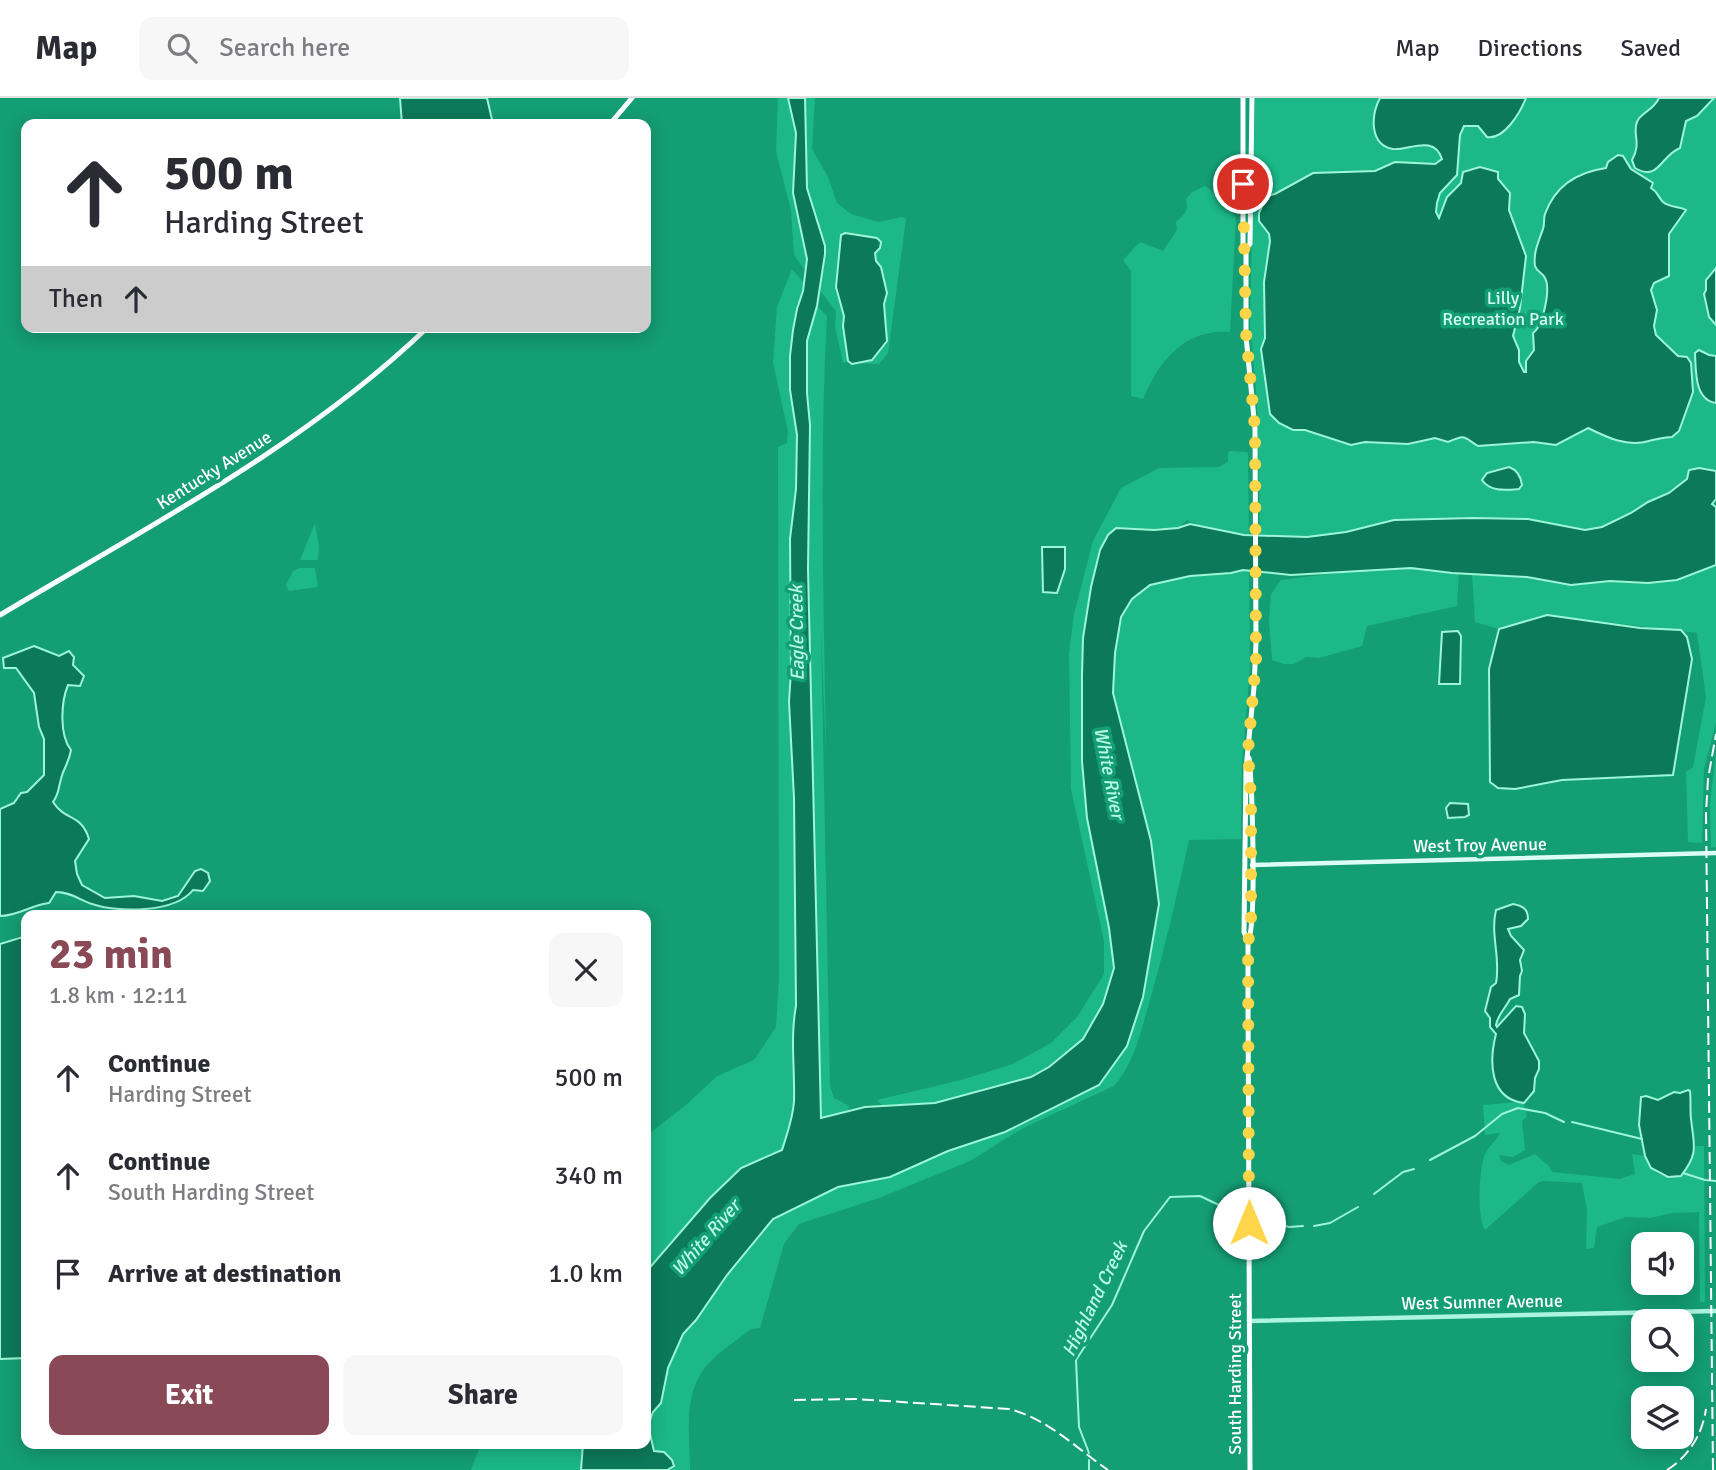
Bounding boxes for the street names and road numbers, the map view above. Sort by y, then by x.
street label: Kentucky Avenue [152,426,276,514]
street label: West Troy Avenue [1413,833,1547,857]
street label: West Sumner Avenue [1401,1290,1563,1314]
street label: South Harding Street [1224,1293,1246,1455]

